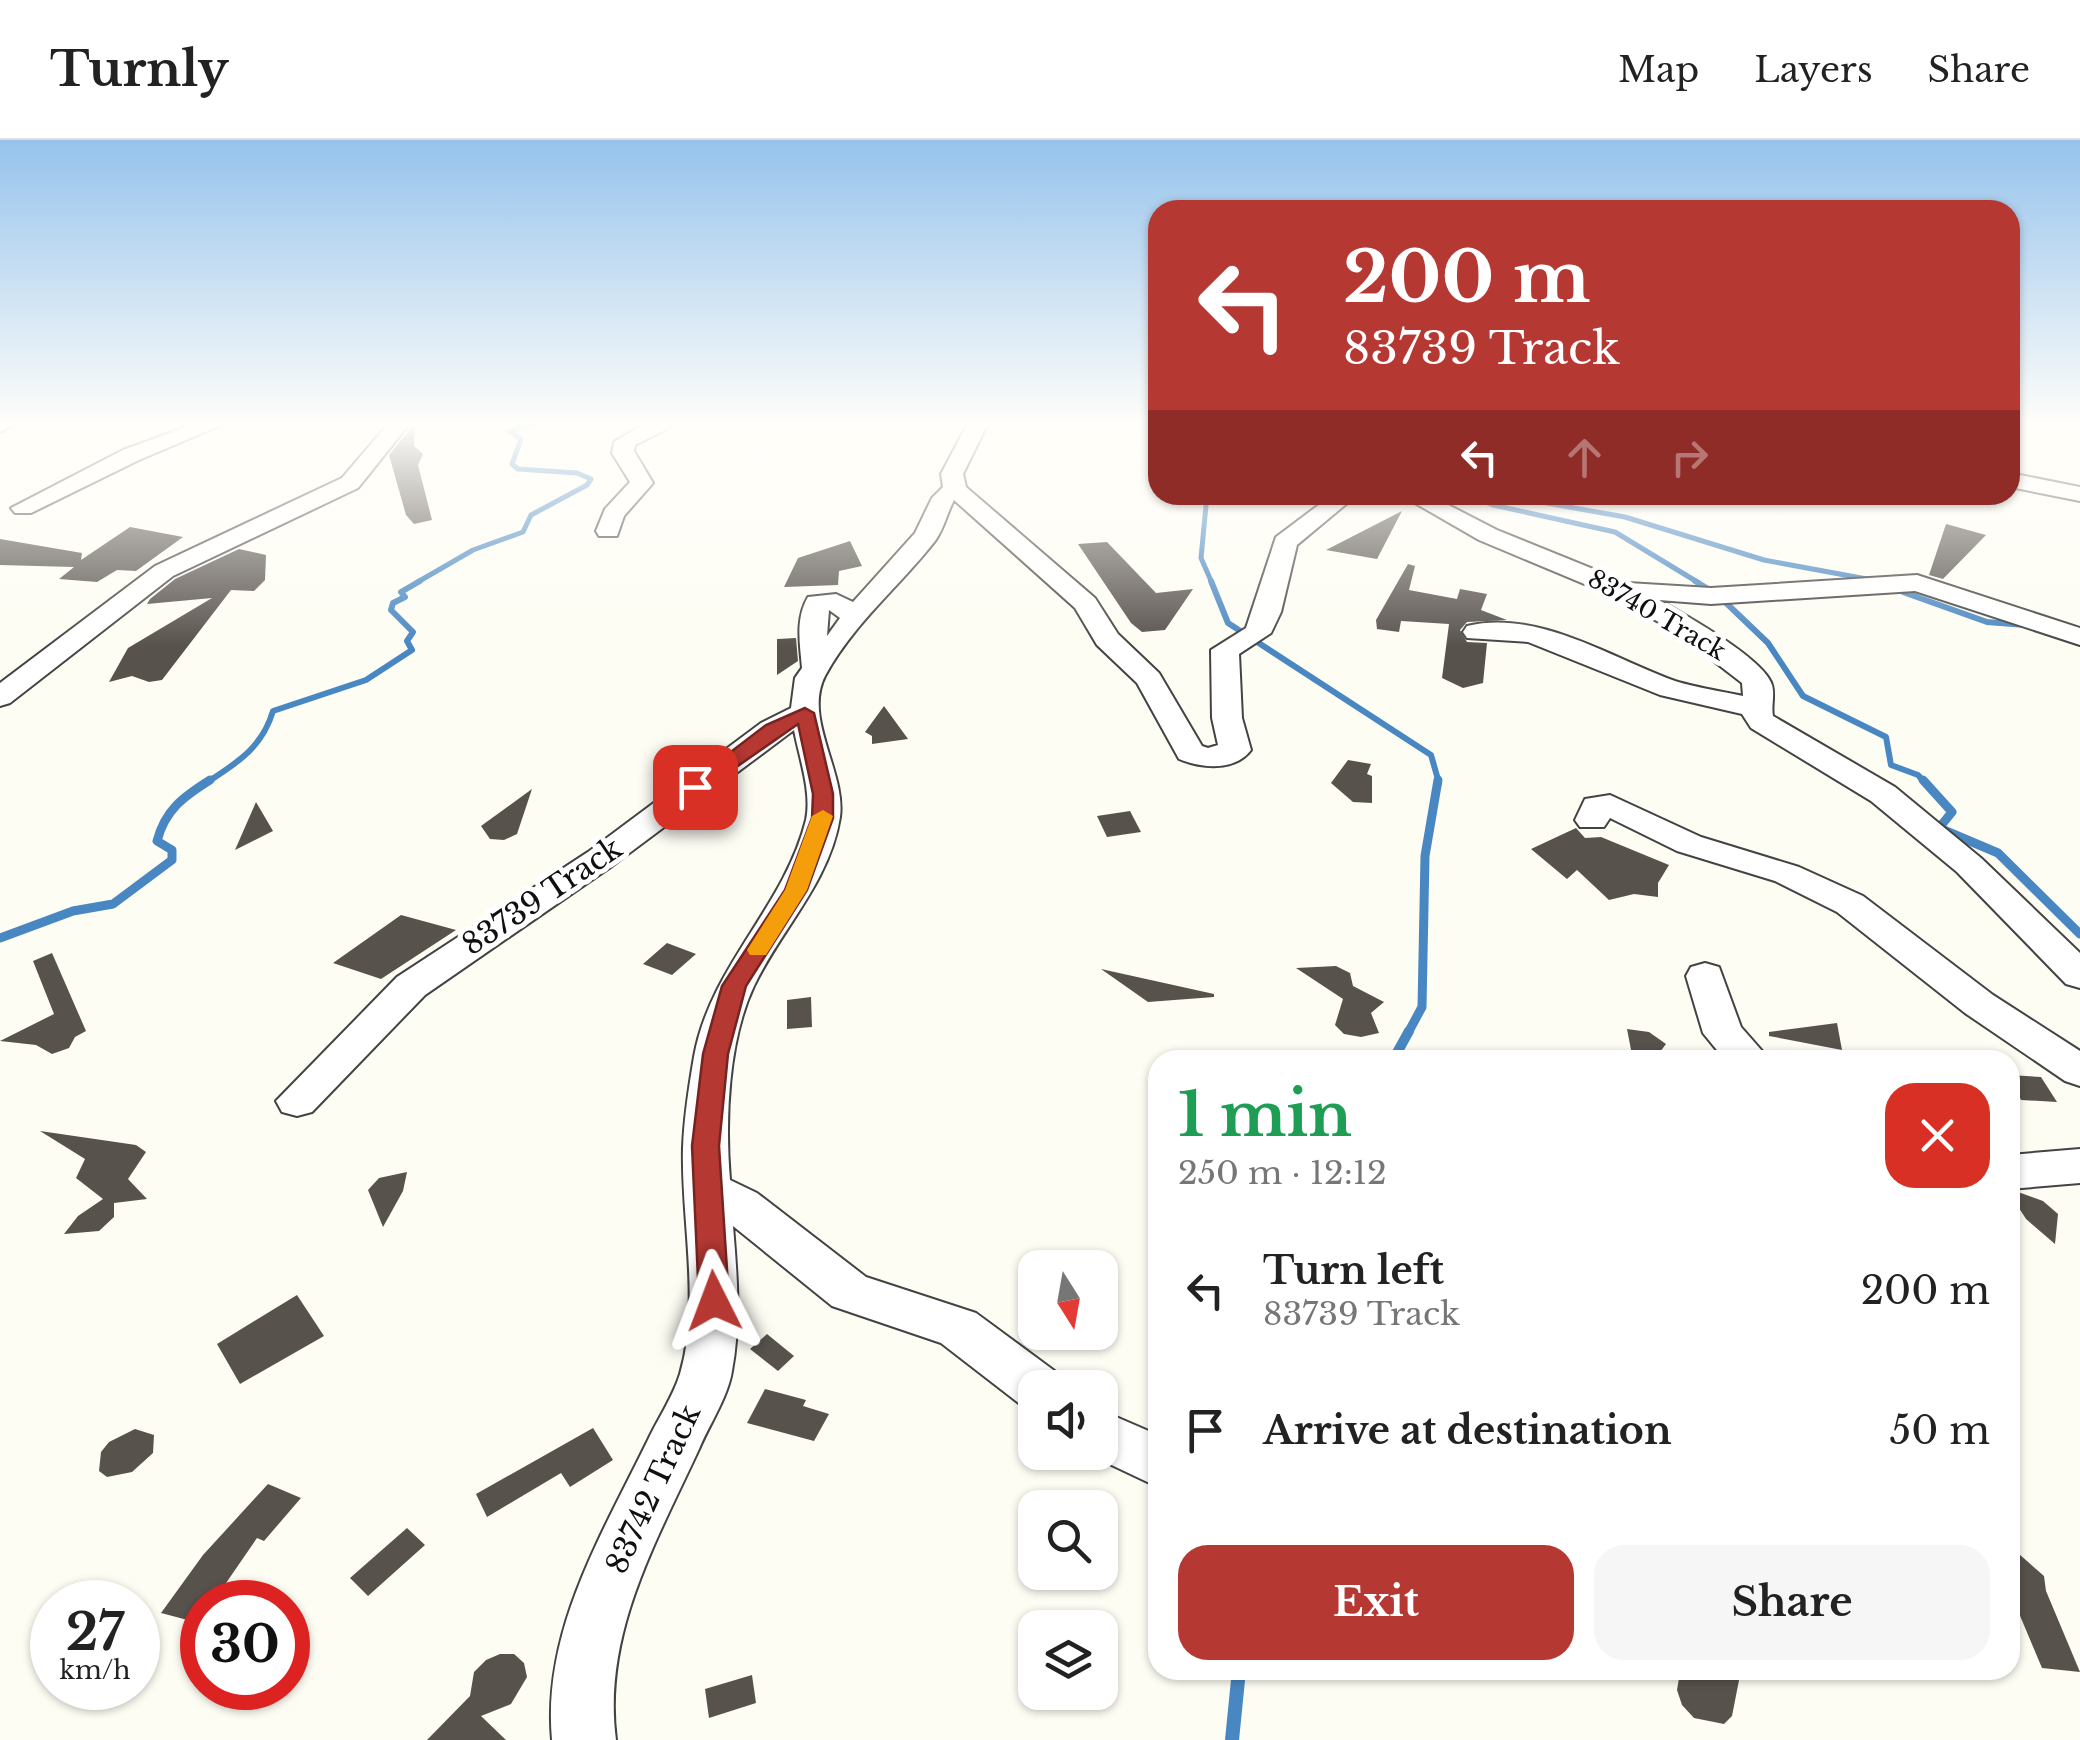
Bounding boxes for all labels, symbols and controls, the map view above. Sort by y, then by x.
text: Turnly [50,39,229,99]
text: Map [1618,48,1699,91]
text: Layers [1754,48,1873,91]
text: Share [1928,48,2030,91]
text: 200 m [1343,234,1590,321]
icon: left [1178,240,1308,370]
text: 83739 Track [1343,320,1620,376]
icon: left [1452,430,1507,485]
icon: ahead [1557,430,1612,485]
icon: right [1662,430,1717,485]
street label: 83740 Track [1582,563,1732,667]
pin [653,745,738,830]
icon: arrive [668,760,723,815]
street label: 83739 Track [455,829,629,963]
text: 1 min [1178,1078,1352,1152]
button: close [1885,1083,1990,1188]
text: 250 m · 12:12 [1178,1153,1387,1193]
text: Turn left [1263,1247,1444,1294]
position arrow [662,1249,766,1353]
north arrow [1018,1250,1118,1350]
map controls [1018,1250,1118,1710]
icon: left [1178,1263,1233,1318]
text: 200 m [1861,1267,1990,1314]
text: 83739 Track [1263,1294,1460,1334]
button: sound [1018,1370,1118,1470]
street label: 83742 Track [598,1398,709,1579]
icon: arrive [1178,1403,1233,1458]
text: Arrive at destination [1263,1407,1672,1454]
text: 50 m [1890,1407,1990,1454]
button: search [1018,1490,1118,1590]
button: Exit [1178,1545,1574,1660]
button: Share [1594,1545,1990,1660]
speed limit sign: 30 [180,1580,310,1710]
text: 27 [66,1601,124,1664]
button: layers [1018,1610,1118,1710]
text: km/h [60,1655,130,1686]

